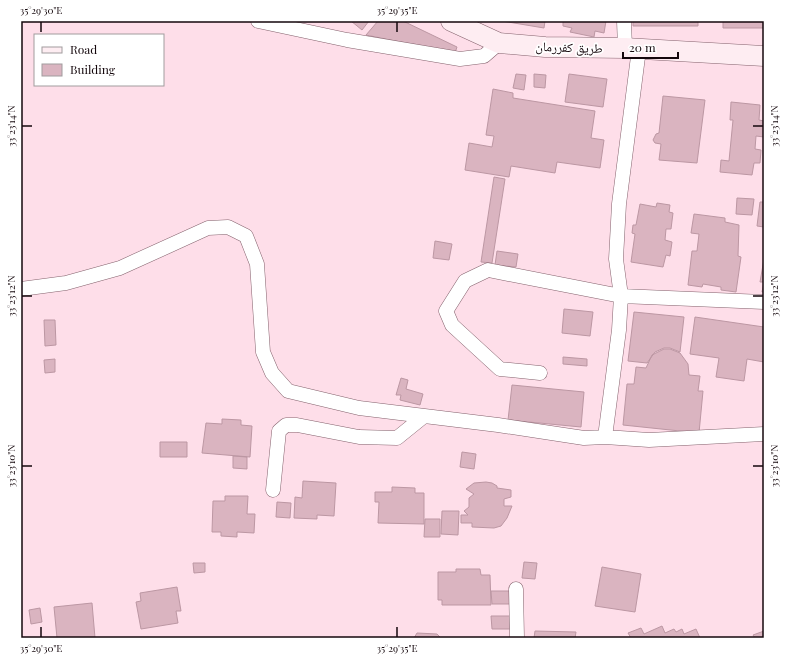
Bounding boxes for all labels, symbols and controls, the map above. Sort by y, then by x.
text: 35°29'30"E [20,3,62,17]
text: 35°29'35"E [376,3,418,17]
legend [34,34,164,86]
scale bar [623,34,678,60]
street label: طريق كفررمان [535,37,603,57]
text: 20 m [629,39,656,55]
text: Road [70,41,97,57]
text: Building [70,61,116,77]
text: 33°23'14"N [4,105,18,147]
text: 33°23'14"N [767,105,781,147]
text: 33°23'12"N [4,275,18,317]
text: 33°23'12"N [767,275,781,317]
text: 33°23'10"N [4,445,18,487]
text: 33°23'10"N [767,445,781,487]
text: 35°29'30"E [20,641,62,655]
text: 35°29'35"E [376,641,418,655]

